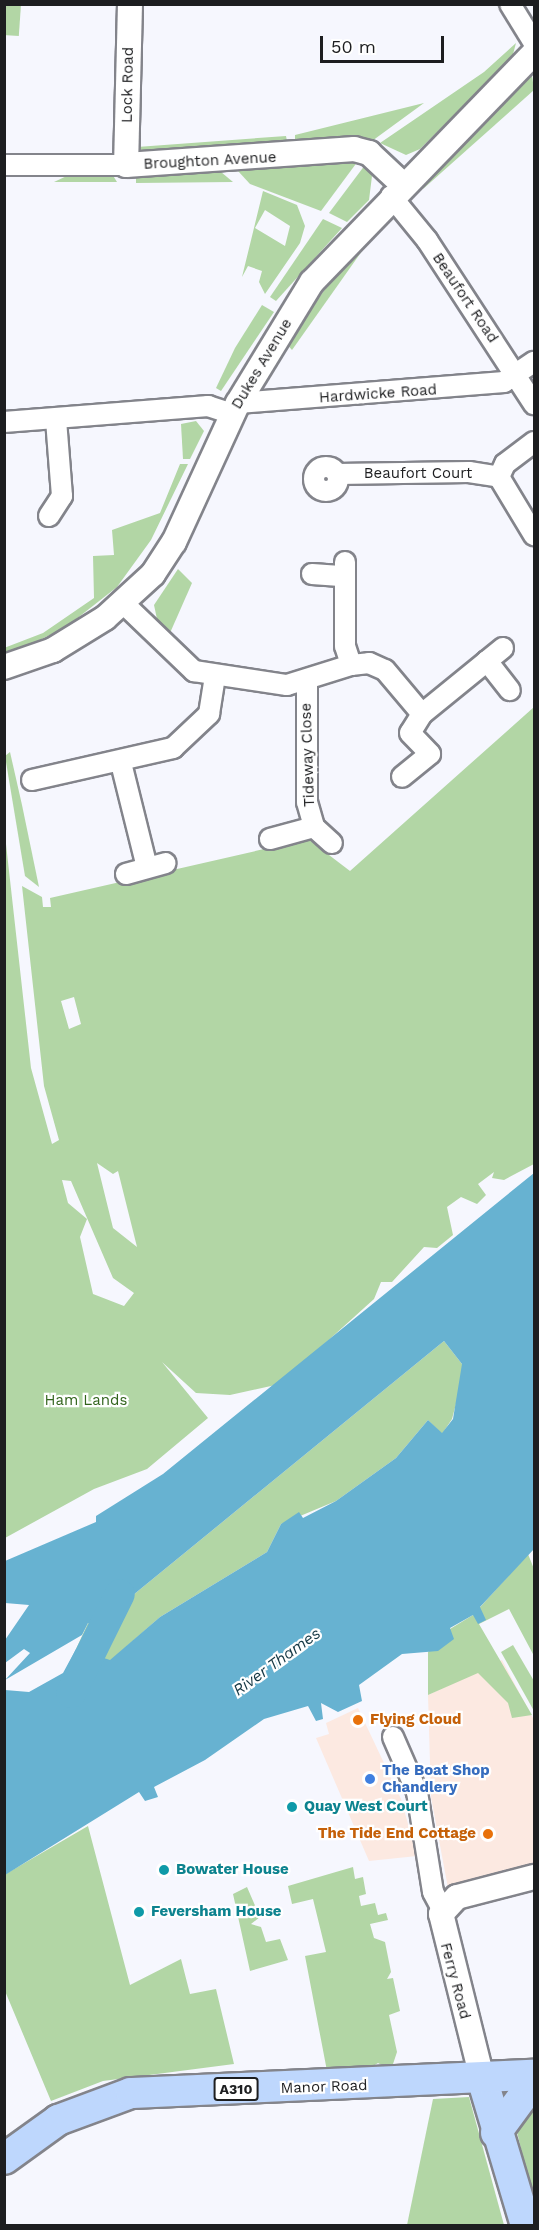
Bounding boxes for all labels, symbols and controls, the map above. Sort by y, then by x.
scale bar [323,24,448,62]
text: 50 m [331,36,376,57]
street label: Lock Road [118,47,138,123]
street label: Broughton Avenue [143,149,277,173]
street label: Beaufort Road [428,250,502,346]
street label: Dukes Avenue [228,315,296,413]
street label: Hardwicke Road [318,381,438,407]
street label: Beaufort Court [364,465,472,483]
street label: Tideway Close [297,703,319,807]
park label: Ham Lands [45,1392,127,1410]
water label: River Thames [229,1624,325,1700]
place label: Flying Cloud [370,1711,461,1729]
marker: Flying Cloud [351,1713,365,1727]
place label: The Boat Shop Chandlery [382,1761,490,1796]
marker: The Boat Shop Chandlery [363,1772,377,1786]
place label: Quay West Court [304,1798,428,1816]
marker: Quay West Court [285,1800,299,1814]
place label: The Tide End Cottage [318,1825,476,1843]
marker: The Tide End Cottage [481,1827,495,1841]
place label: Bowater House [176,1861,289,1879]
marker: Bowater House [157,1863,171,1877]
place label: Feversham House [151,1903,282,1921]
marker: Feversham House [132,1905,146,1919]
street label: Ferry Road [436,1941,474,2021]
street label: Manor Road [280,2076,368,2098]
road number: A310 [214,2078,258,2100]

